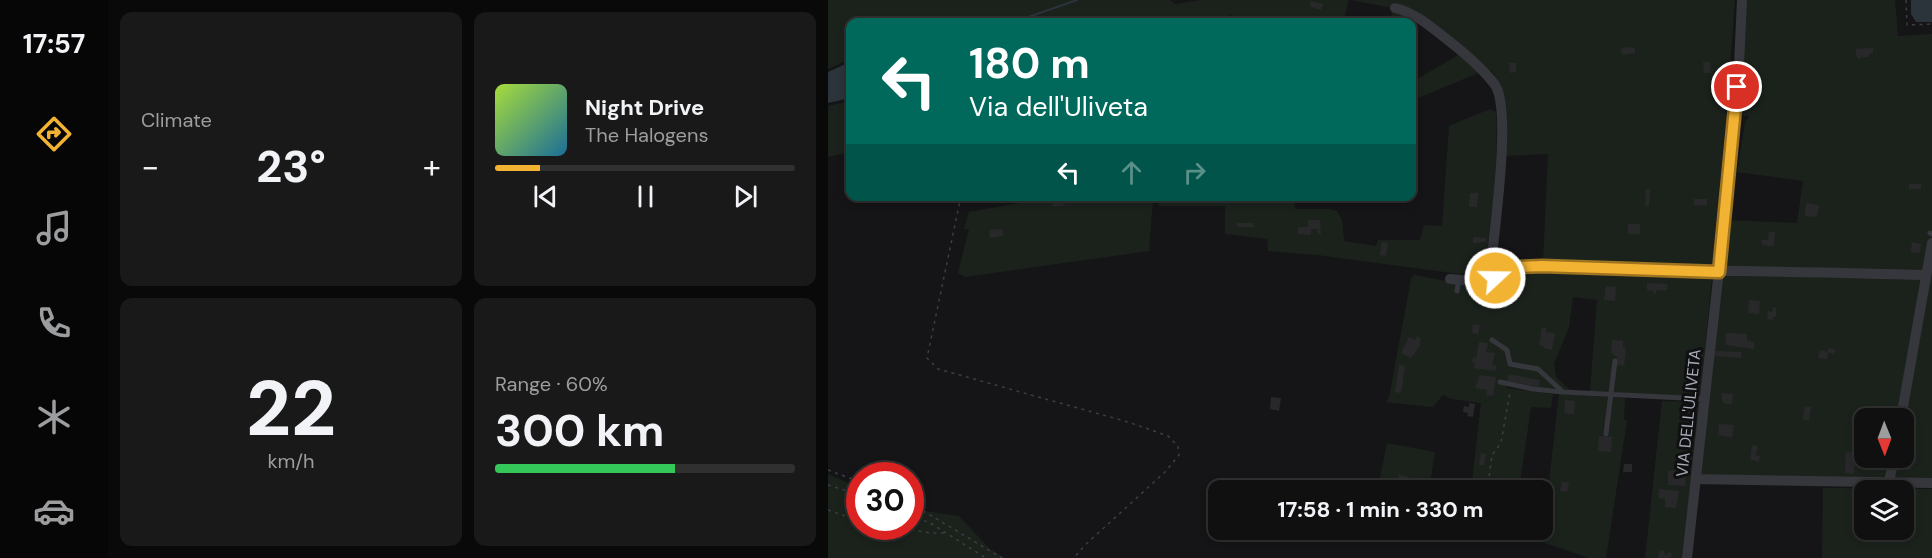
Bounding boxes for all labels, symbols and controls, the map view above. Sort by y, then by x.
text: 17:57 [23,26,85,61]
text: 180 m [969,36,1090,91]
icon: left [870,42,948,120]
pin [1711,61,1762,112]
icon: arrive [1720,70,1753,103]
text: Via dell'Uliveta [969,89,1148,124]
text: Night Drive [585,93,704,122]
text: Climate [141,107,212,133]
icon: directions [33,113,75,155]
text: The Halogens [585,122,708,148]
text: 23° [256,137,326,196]
text: − [141,145,159,188]
text: + [423,145,441,188]
icon: left [1052,156,1085,189]
icon: ahead [1115,156,1148,189]
icon: right [1178,156,1211,189]
icon: previous [529,180,562,213]
icon: pause [629,180,662,213]
icon: next [729,180,762,213]
icon: music [33,207,75,249]
position arrow [1463,246,1527,310]
icon: phone [33,302,75,344]
street label: VIA DELL'ULIVETA [1671,348,1706,478]
text: 22 [246,358,336,459]
text: Range · 60% [495,371,608,397]
icon: climate [33,396,75,438]
text: 300 km [495,401,664,460]
north arrow [1854,408,1914,468]
map controls [1854,408,1914,540]
text: km/h [267,448,315,474]
speed limit sign: 30 [846,462,924,540]
button: layers [1854,480,1914,540]
icon: car [33,490,75,532]
text: 17:58 · 1 min · 330 m [1277,495,1484,524]

